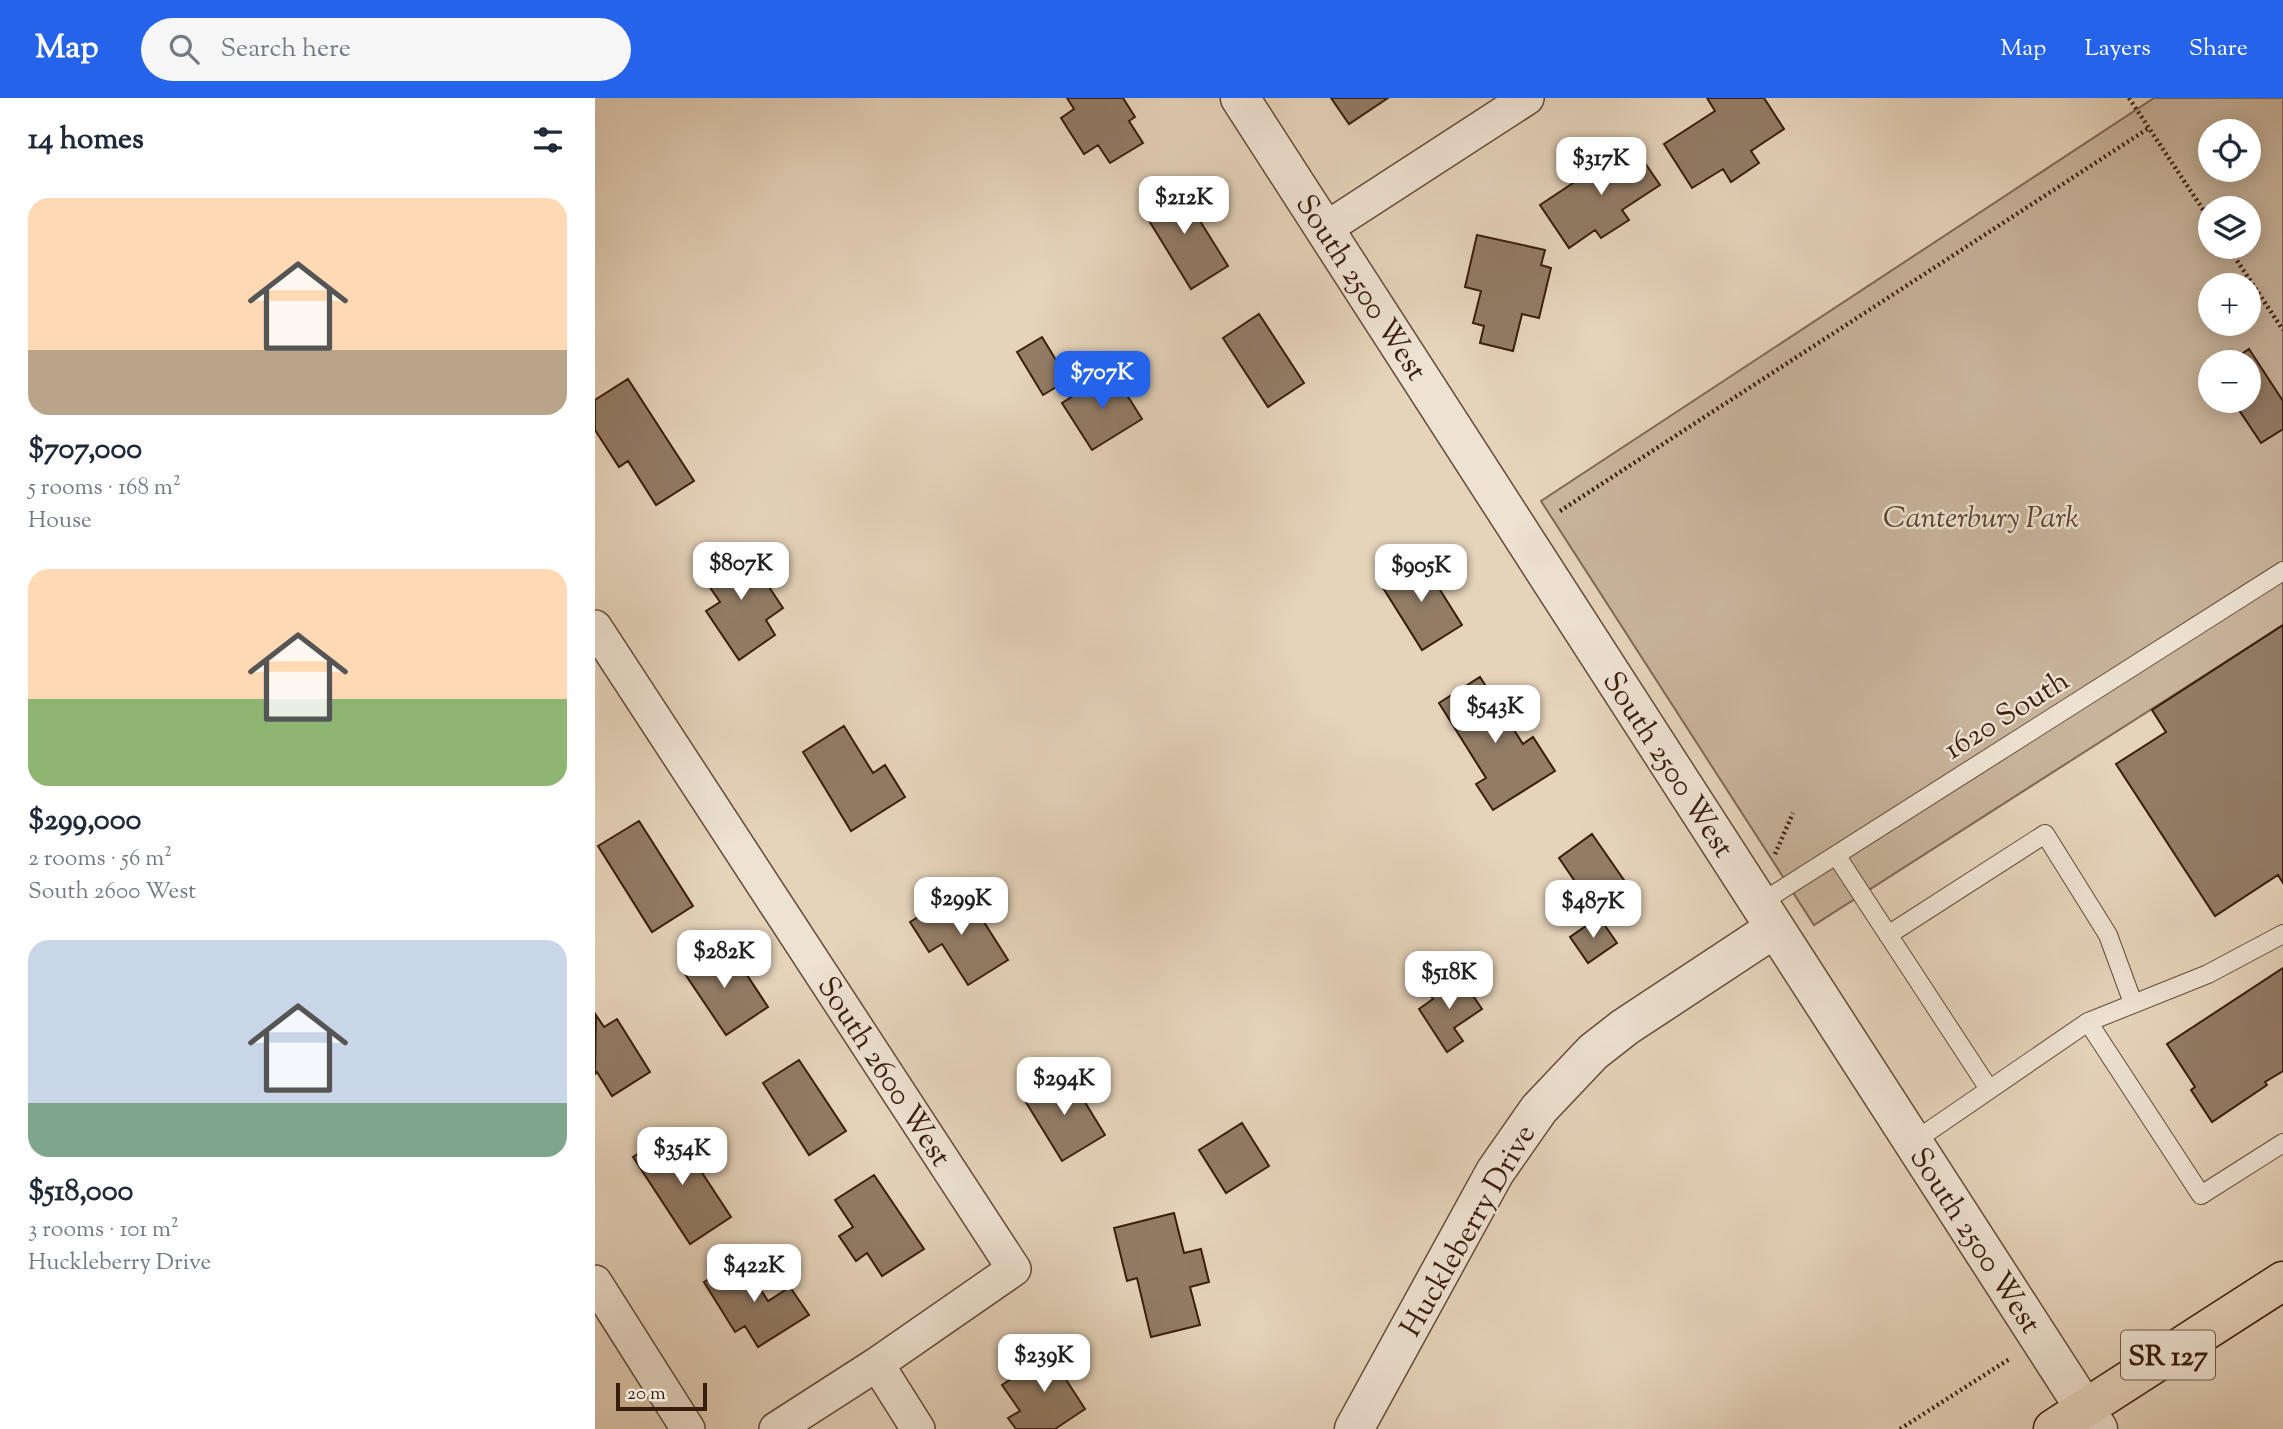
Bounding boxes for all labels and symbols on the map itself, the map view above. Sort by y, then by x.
pin: $317K [1552,138,1650,197]
pin: $212K [1135,176,1233,236]
street label: South 2500 West [1283,187,1436,390]
pin: $707K [1053,352,1151,411]
park label: Canterbury Park [1883,498,2079,541]
pin: $807K [692,542,790,602]
pin: $905K [1372,545,1470,604]
street label: 1620 South [1936,660,2079,772]
street label: South 2500 West [1590,664,1743,867]
pin: $543K [1446,686,1544,745]
pin: $299K [912,878,1010,937]
pin: $487K [1544,880,1642,940]
pin: $282K [675,930,773,990]
pin: $518K [1400,951,1498,1011]
street label: South 2600 West [805,969,961,1176]
pin: $294K [1015,1058,1113,1117]
street label: Huckleberry Drive [1391,1117,1548,1345]
pin: $354K [633,1128,731,1187]
street label: South 2500 West [1897,1140,2050,1343]
pin: $422K [705,1244,803,1304]
road number: SR 127 [2121,1330,2215,1380]
pin: $239K [995,1334,1093,1394]
scale bar [616,1380,707,1412]

